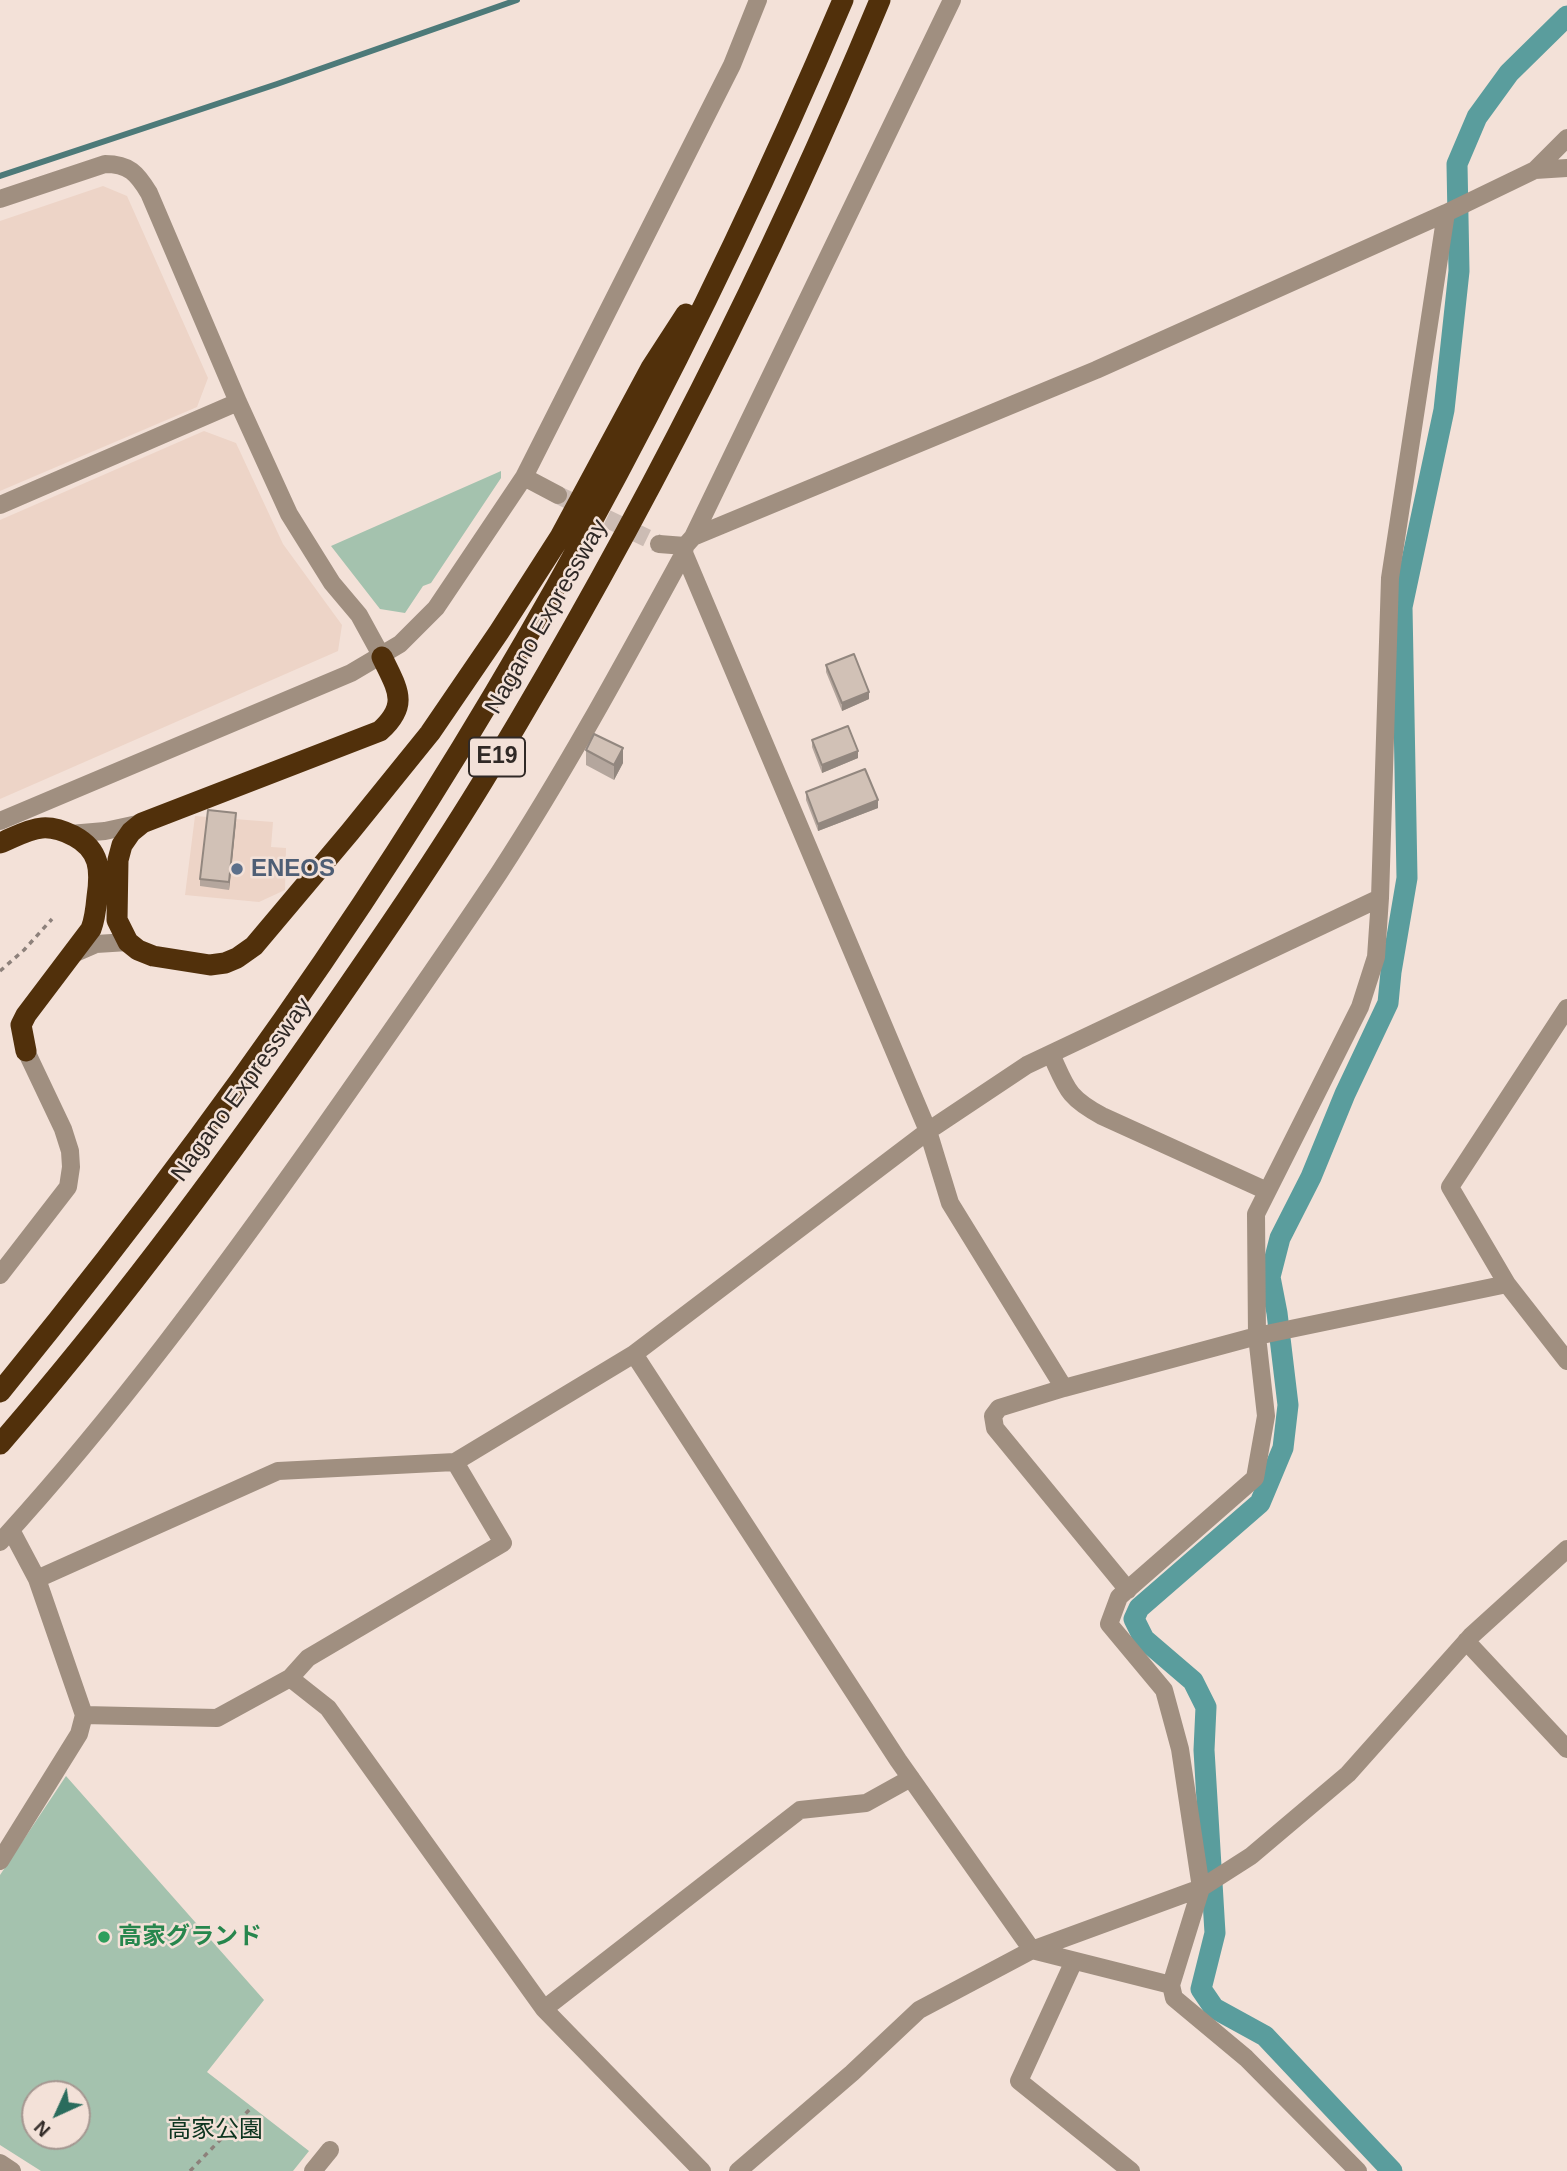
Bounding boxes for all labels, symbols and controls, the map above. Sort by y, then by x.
street label: Nagano Expressway [480,514,614,720]
road number: E19 [469,737,525,776]
place label: ENEOS [251,855,335,883]
marker: ENEOS [229,861,245,877]
street label: Nagano Expressway [166,992,318,1188]
place label: 高家グランド [118,1923,262,1951]
marker: 高家グランド [96,1929,112,1945]
north arrow [21,2080,91,2150]
park label: 高家公園 [167,2116,263,2144]
text: N [30,2117,54,2141]

